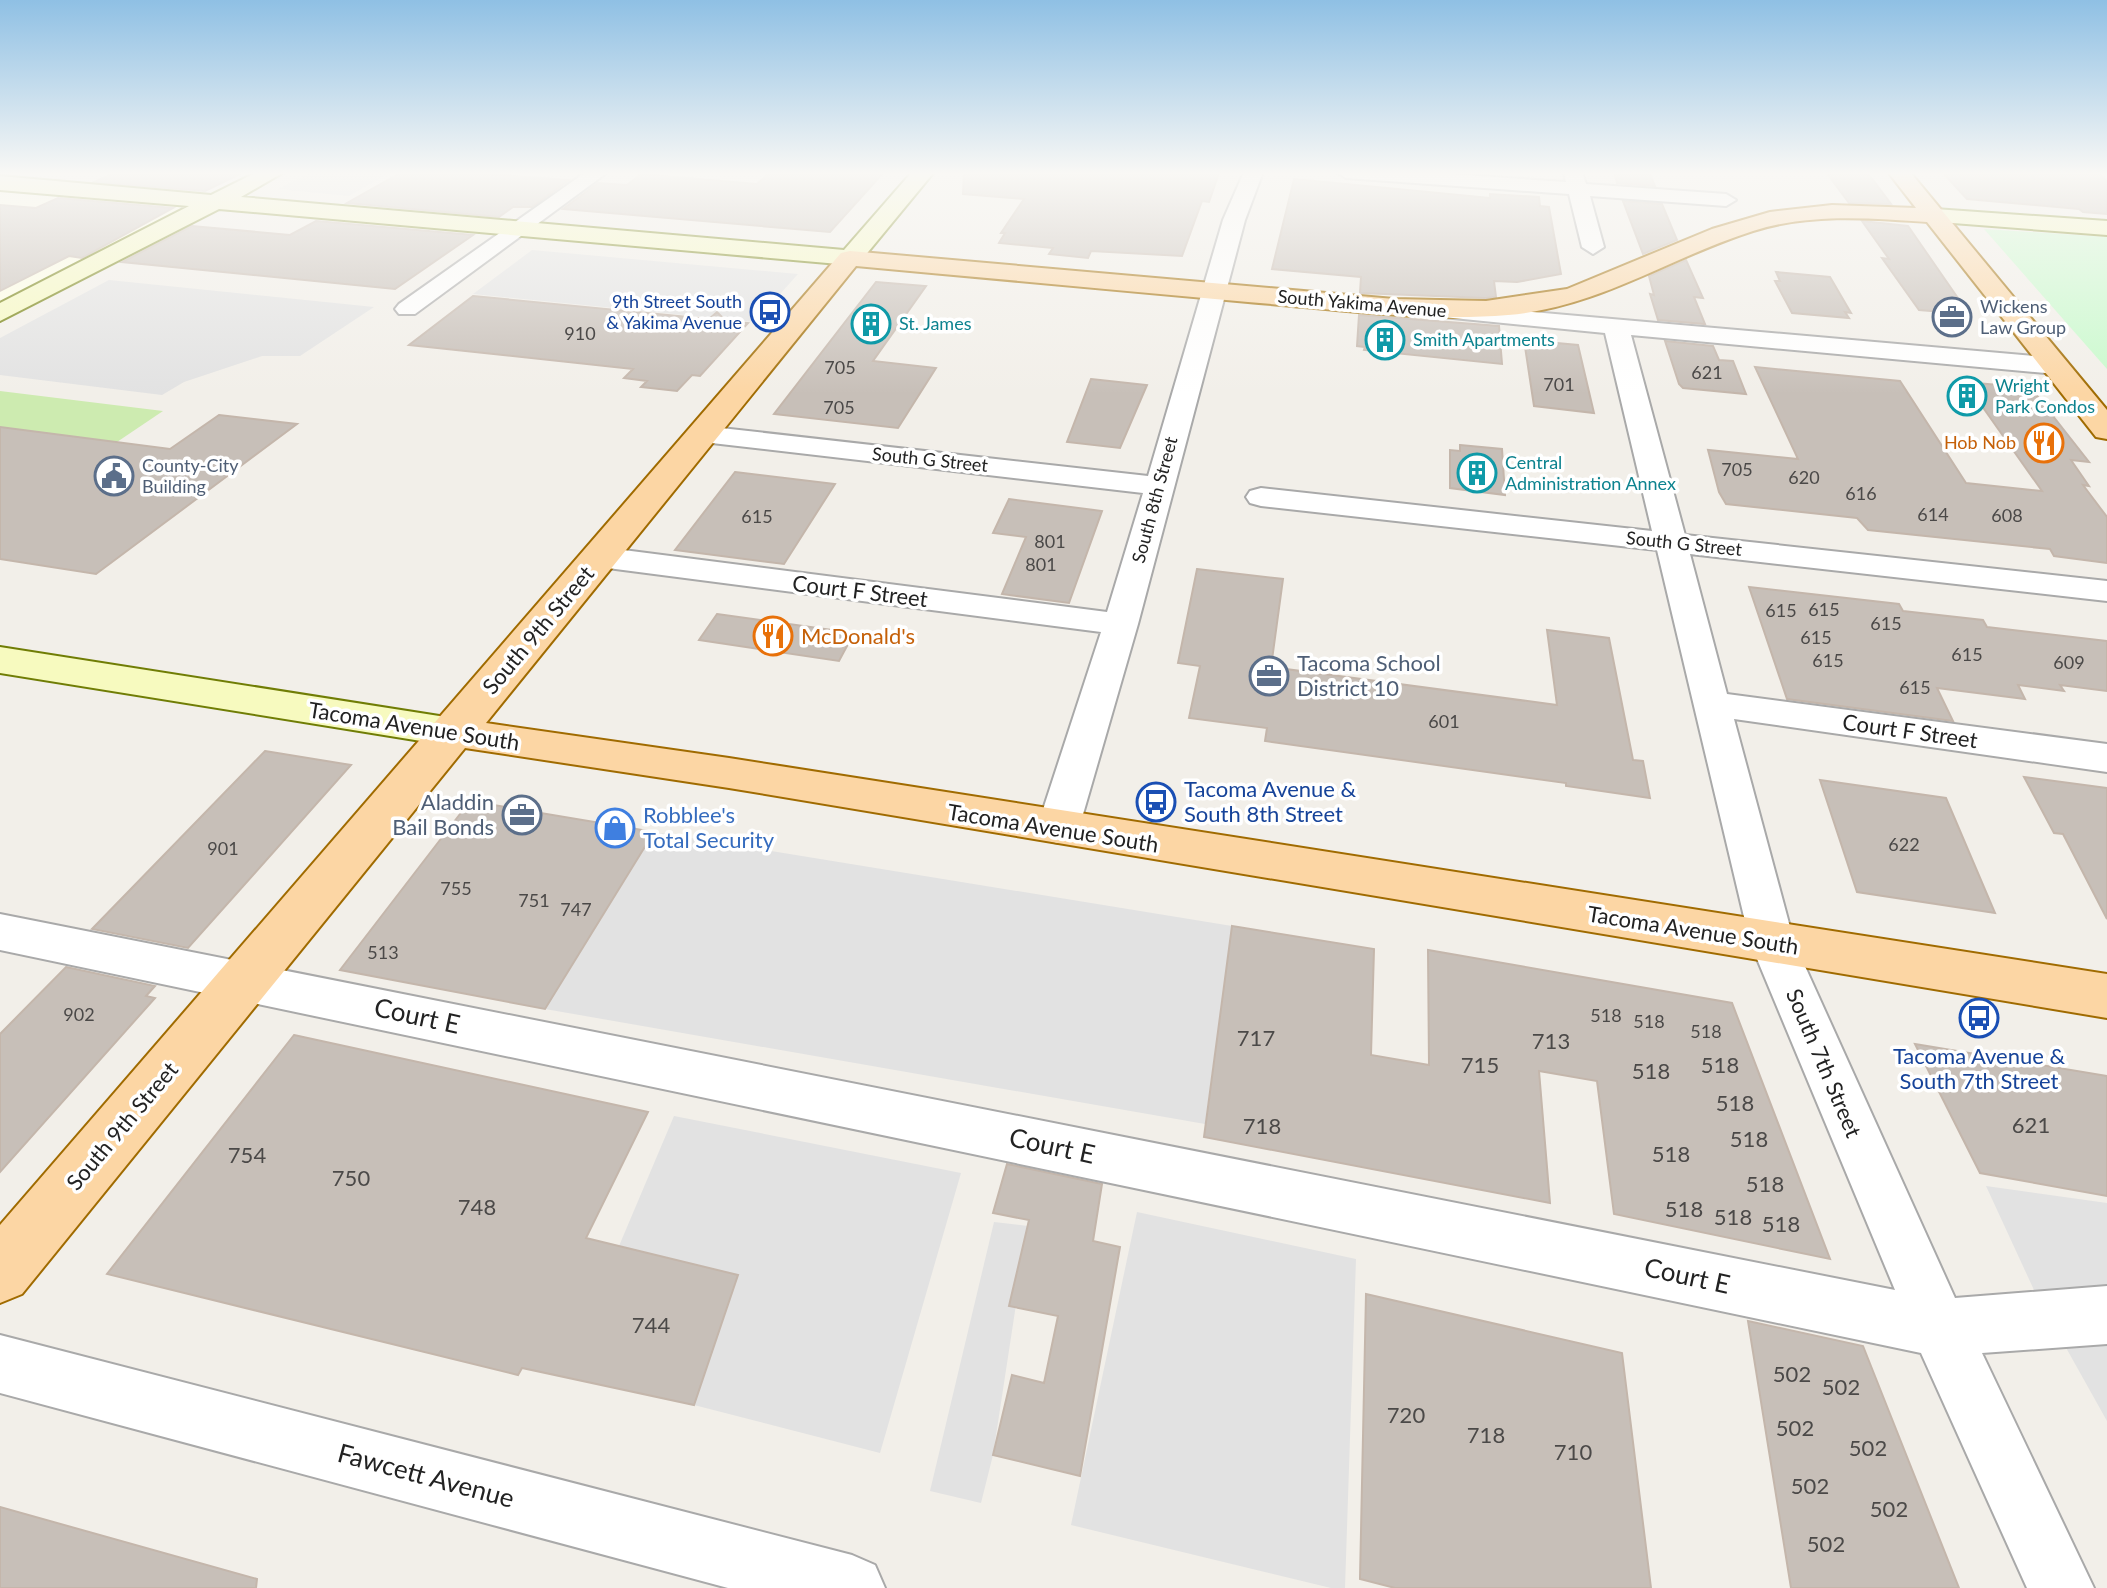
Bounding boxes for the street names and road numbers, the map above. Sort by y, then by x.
street label: South Yakima Avenue [1277,285,1447,321]
street label: South 8th Street [1127,434,1182,565]
street label: South G Street [871,442,990,476]
street label: South G Street [1625,526,1744,560]
street label: South 9th Street [476,560,599,699]
street label: Court F Street [791,569,929,612]
street label: Tacoma Avenue South [307,695,522,756]
street label: Court F Street [1841,708,1980,753]
street label: Tacoma Avenue South [946,797,1161,858]
street label: Tacoma Avenue South [1586,899,1801,960]
street label: South 7th Street [1781,984,1868,1141]
street label: Court E [371,990,463,1040]
street label: South 9th Street [60,1056,183,1195]
street label: Court E [1006,1120,1098,1170]
street label: Court E [1641,1250,1733,1300]
street label: Fawcett Avenue [335,1436,518,1514]

